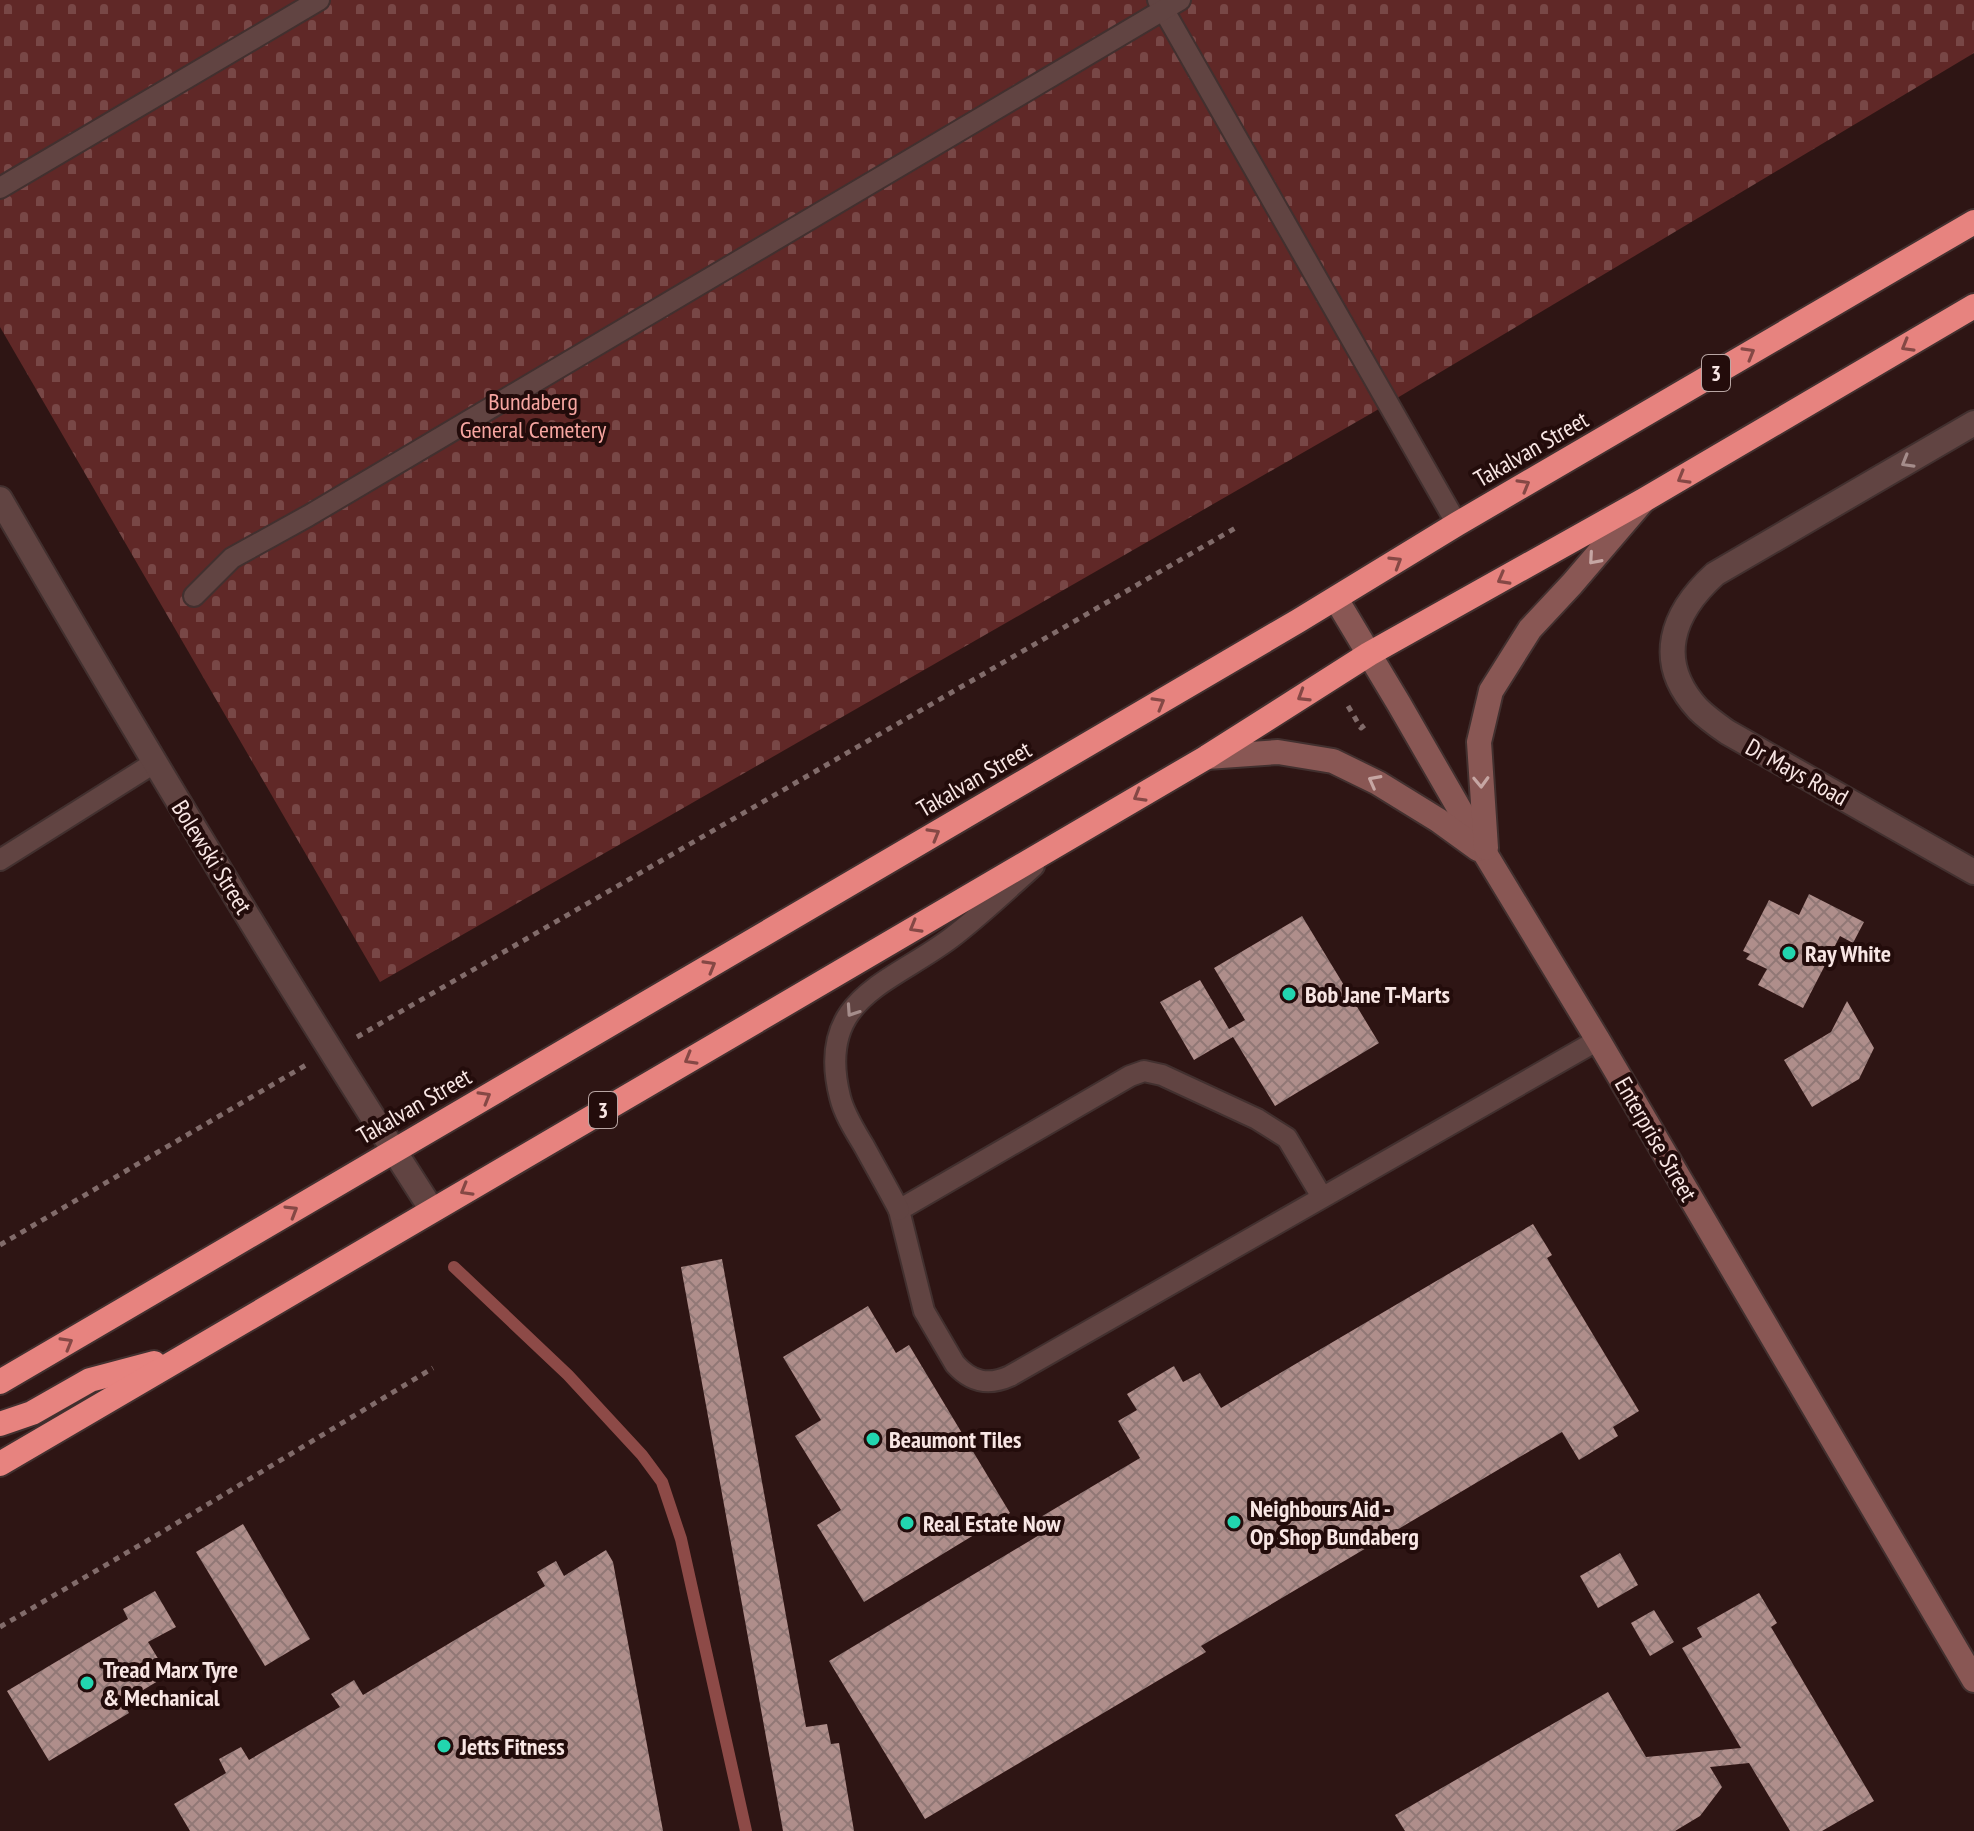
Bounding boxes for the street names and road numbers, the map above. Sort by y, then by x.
road number: 3 [1702,355,1730,391]
street label: Takalvan Street [1468,404,1594,494]
street label: Dr Mays Road [1740,731,1854,813]
street label: Takalvan Street [911,734,1037,824]
street label: Bolewski Street [165,794,259,920]
street label: Takalvan Street [351,1061,477,1151]
street label: Enterprise Street [1608,1071,1704,1207]
road number: 3 [589,1092,617,1128]

